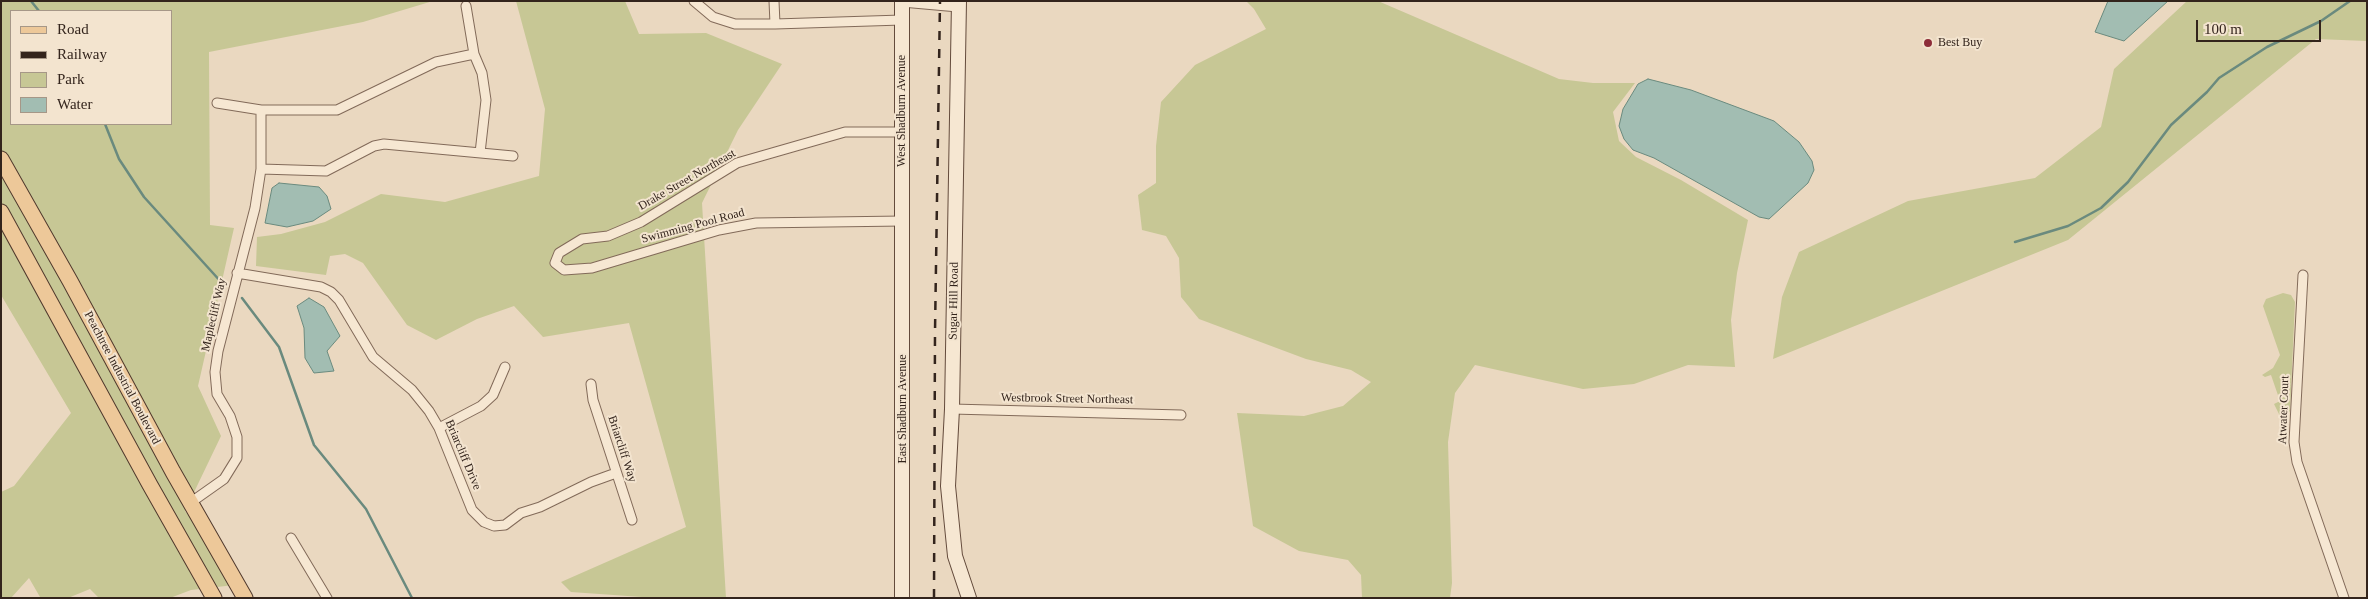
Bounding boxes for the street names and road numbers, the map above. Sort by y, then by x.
street label: West Shadburn Avenue [895,55,909,167]
street label: Drake Street Northeast [636,146,738,214]
street label: Swimming Pool Road [640,205,746,247]
street label: Sugar Hill Road [946,262,962,340]
street label: Maplecliff Way [199,277,229,353]
street label: Peachtree Industrial Boulevard [81,309,163,447]
street label: East Shadburn Avenue [896,354,910,464]
street label: Atwater Court [2276,375,2292,445]
street label: Westbrook Street Northeast [1001,391,1133,407]
street label: Briarcliff Way [604,414,640,484]
street label: Briarcliff Drive [442,418,484,492]

